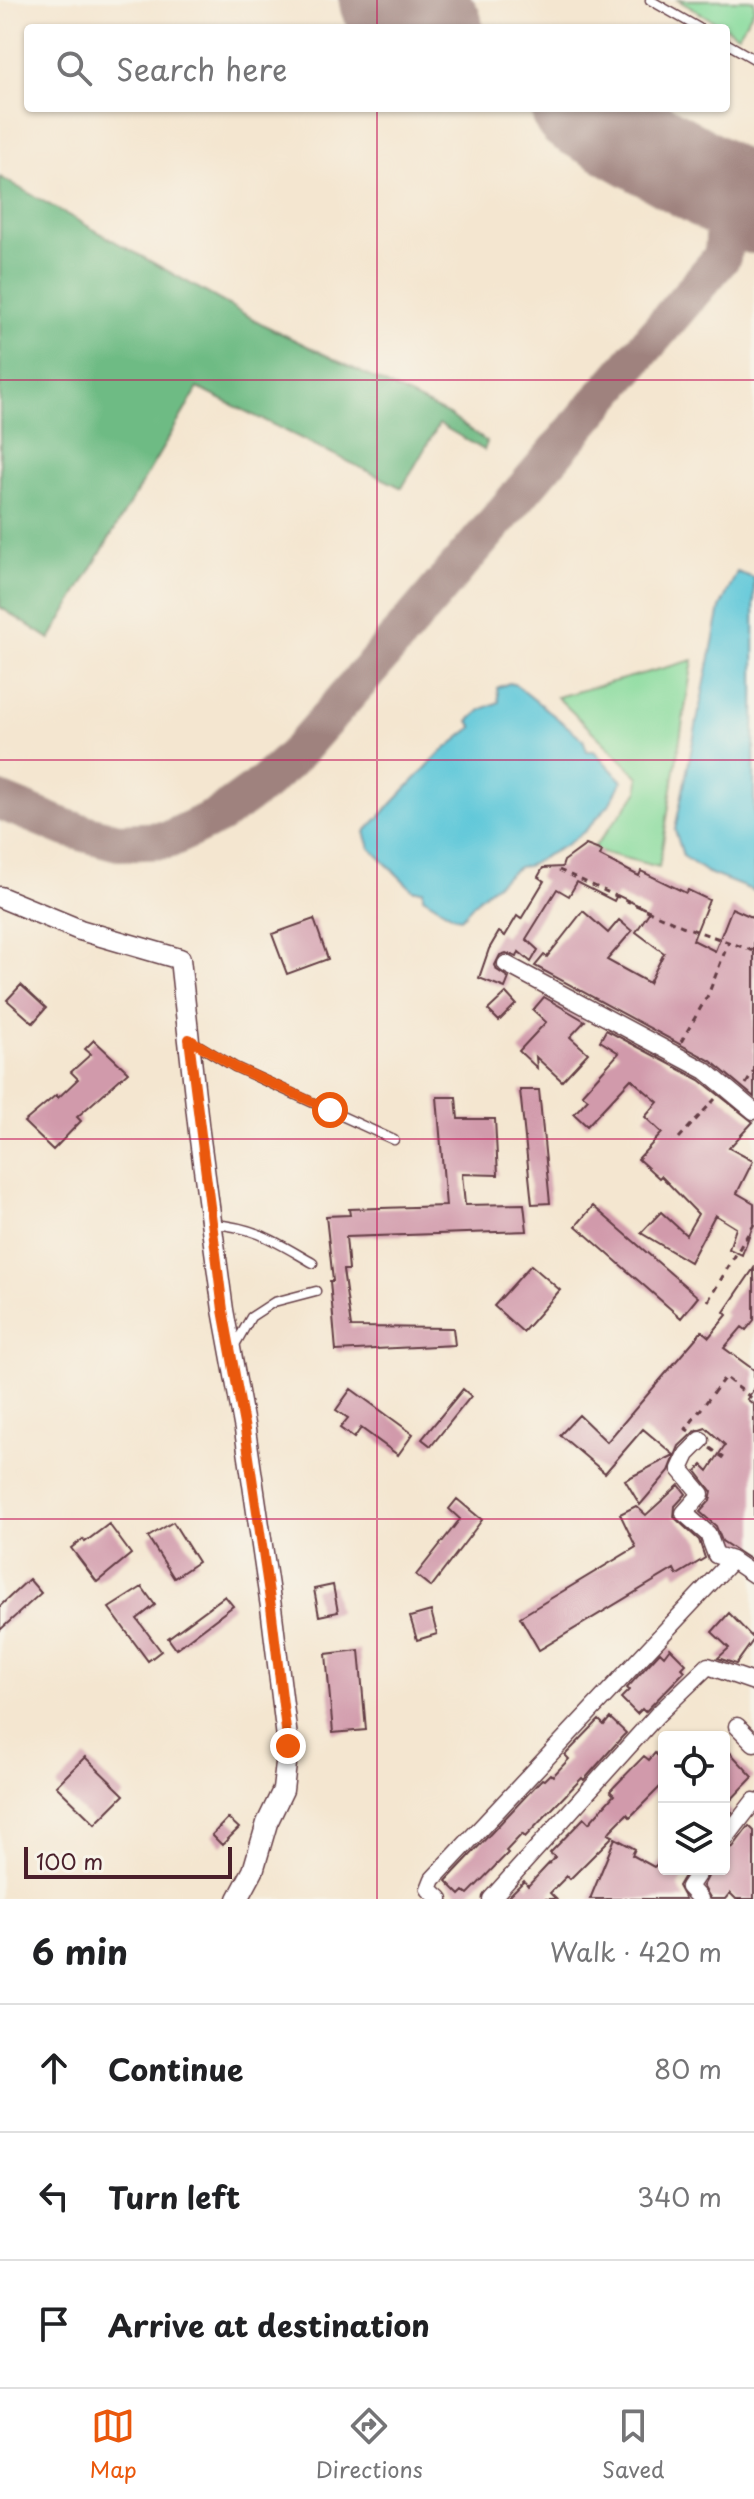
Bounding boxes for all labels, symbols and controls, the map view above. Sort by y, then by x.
search box [24,24,730,112]
icon: search [52,46,96,90]
text: Search here [116,46,288,91]
route start [312,1092,348,1128]
route end [270,1728,306,1764]
map controls [658,1731,730,1875]
button: locate [658,1731,730,1803]
button: layers [658,1803,730,1875]
scale bar [24,1843,232,1879]
text: 100 m [36,1844,103,1877]
text: 6 min [32,1925,128,1977]
text: Walk · 420 m [550,1932,722,1971]
icon: ahead [32,2046,76,2090]
text: Continue [108,2046,243,2091]
text: 80 m [654,2049,722,2088]
icon: left [32,2174,76,2218]
text: Turn left [108,2174,240,2219]
text: 340 m [637,2177,722,2216]
icon: arrive [32,2302,76,2346]
text: Arrive at destination [108,2302,430,2347]
tab: Map [90,2404,137,2485]
tab: Directions [316,2404,423,2485]
tab: Saved [602,2404,664,2485]

